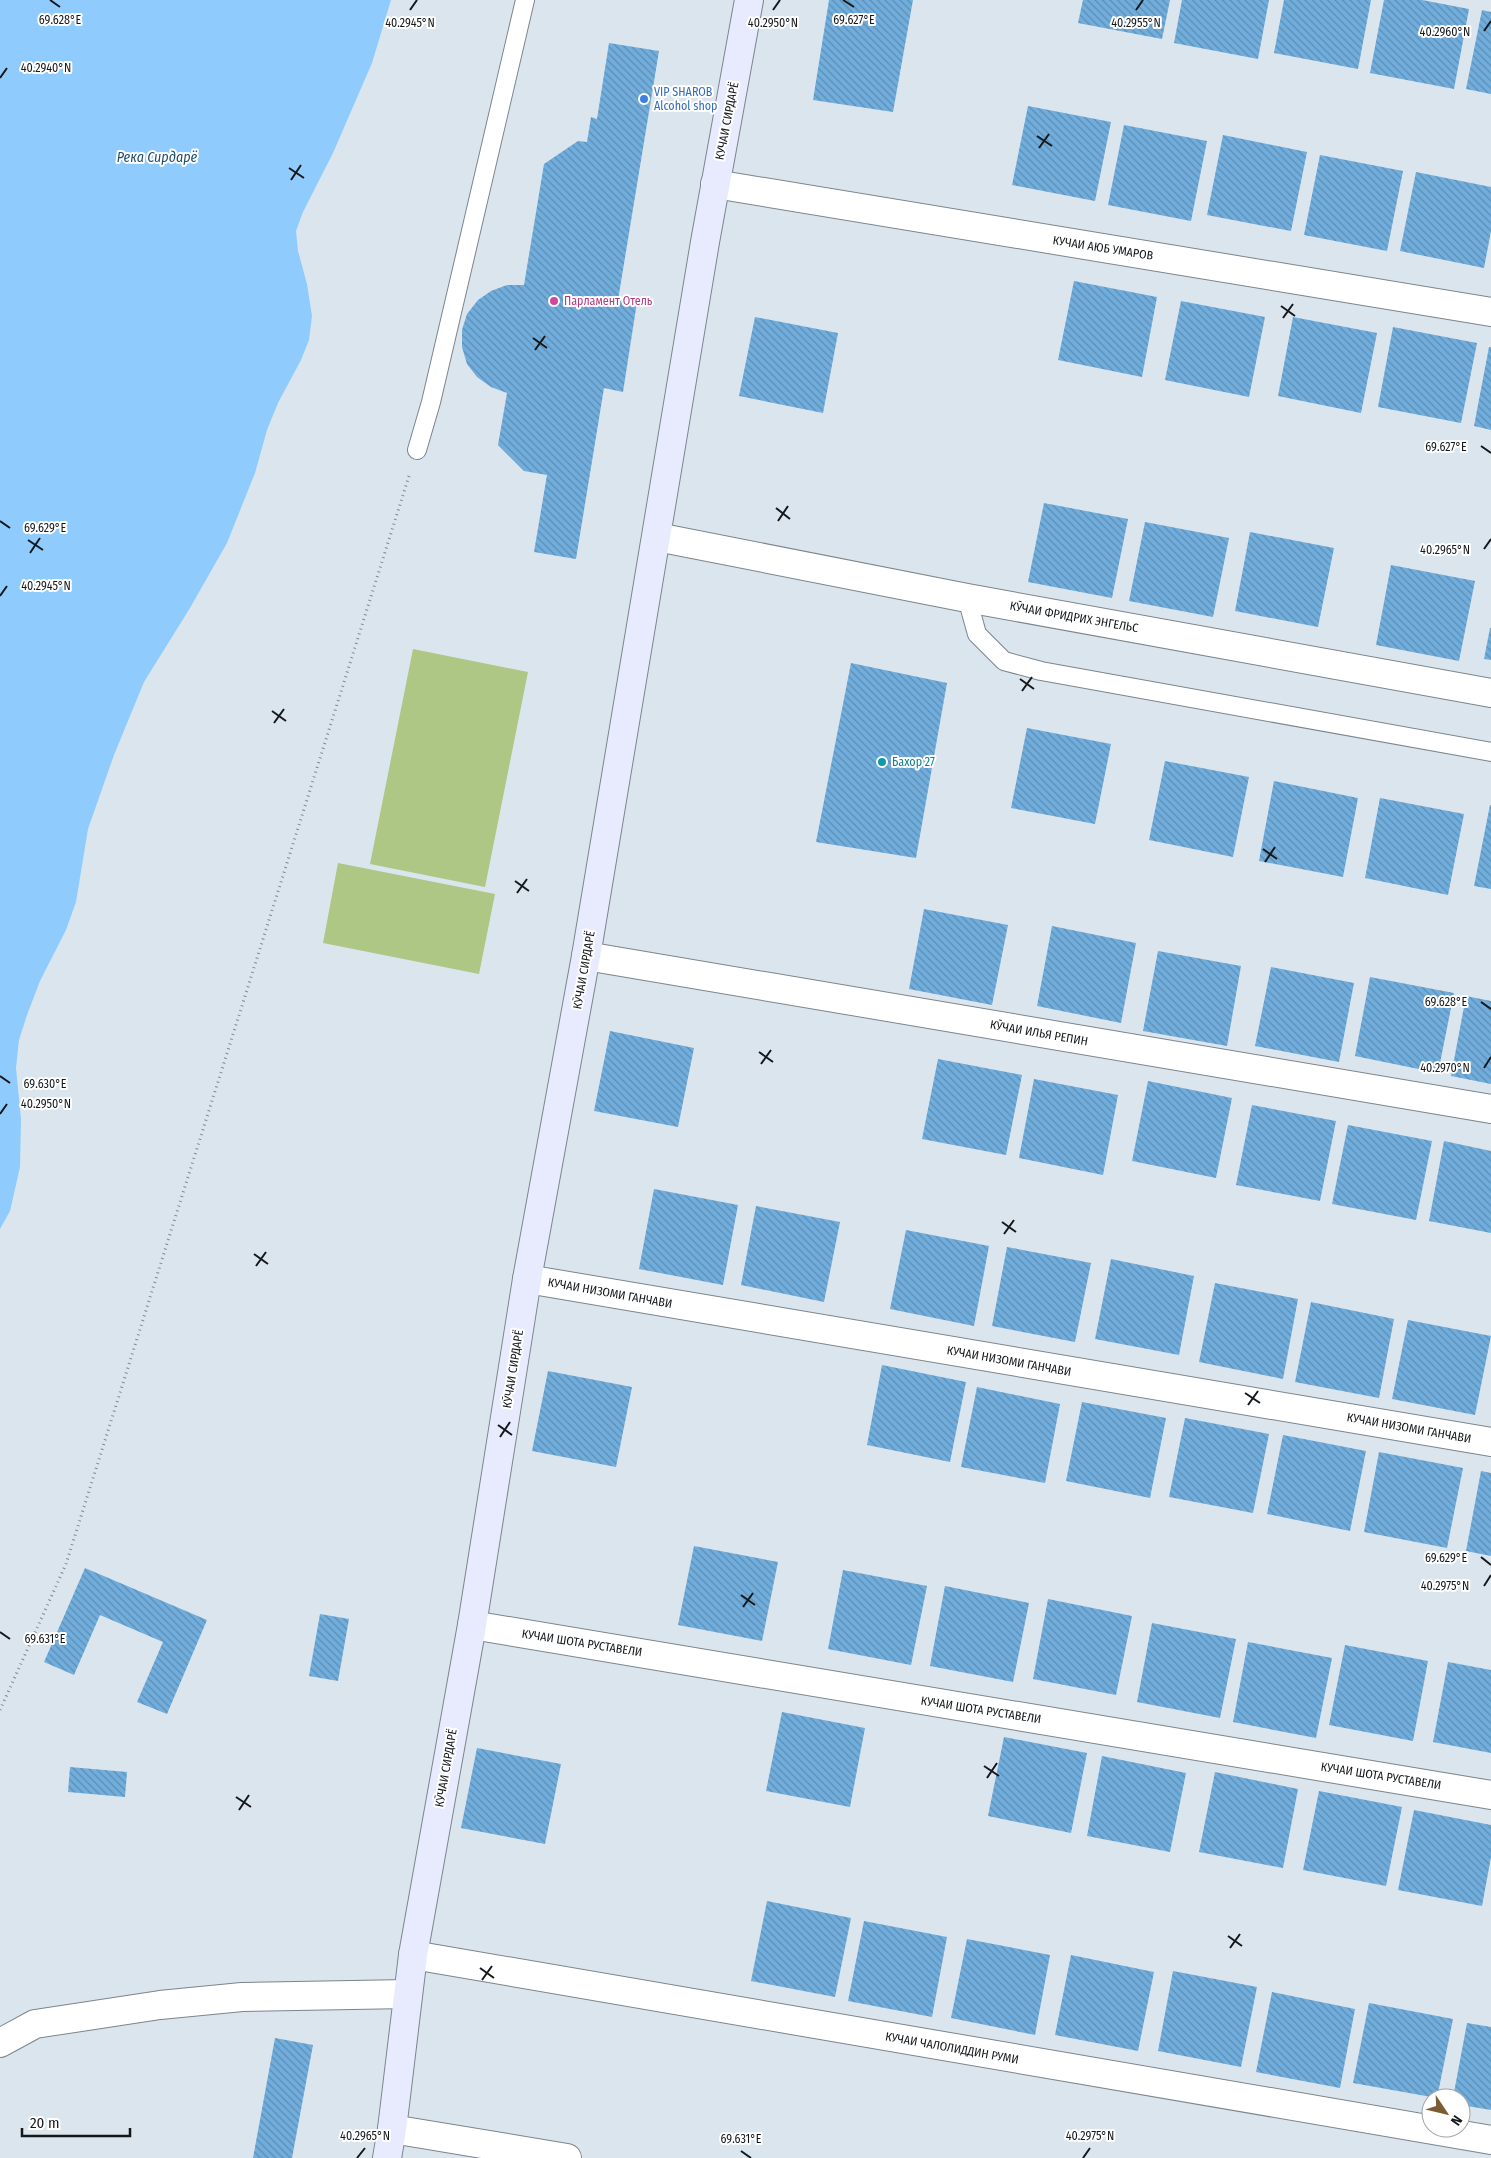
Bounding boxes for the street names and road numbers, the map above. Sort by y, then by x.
street label: КУЧАИ СИРДАРЁ [712,80,741,161]
street label: КУЧАИ АЮБ УМАРОВ [1052,233,1155,263]
street label: КӮЧАИ ФРИДРИХ ЭНГЕЛЬС [1009,599,1139,635]
street label: КӮЧАИ СИРДАРЁ [569,929,598,1010]
street label: КӮЧАИ ИЛЬЯ РЕПИН [989,1018,1089,1048]
street label: КУЧАИ НИЗОМИ ГАНЧАВИ [547,1275,673,1311]
street label: КӮЧАИ СИРДАРЁ [499,1328,526,1409]
street label: КУЧАИ НИЗОМИ ГАНЧАВИ [946,1343,1072,1379]
street label: КУЧАИ НИЗОМИ ГАНЧАВИ [1346,1410,1472,1446]
street label: КУЧАИ ШОТА РУСТАВЕЛИ [521,1627,643,1659]
street label: КУЧАИ ШОТА РУСТАВЕЛИ [920,1694,1042,1726]
street label: КӮЧАИ СИРДАРЁ [431,1727,460,1808]
street label: КУЧАИ ШОТА РУСТАВЕЛИ [1320,1760,1442,1792]
street label: КУЧАИ ЧАЛОЛИДДИН РУМИ [884,2029,1020,2067]

